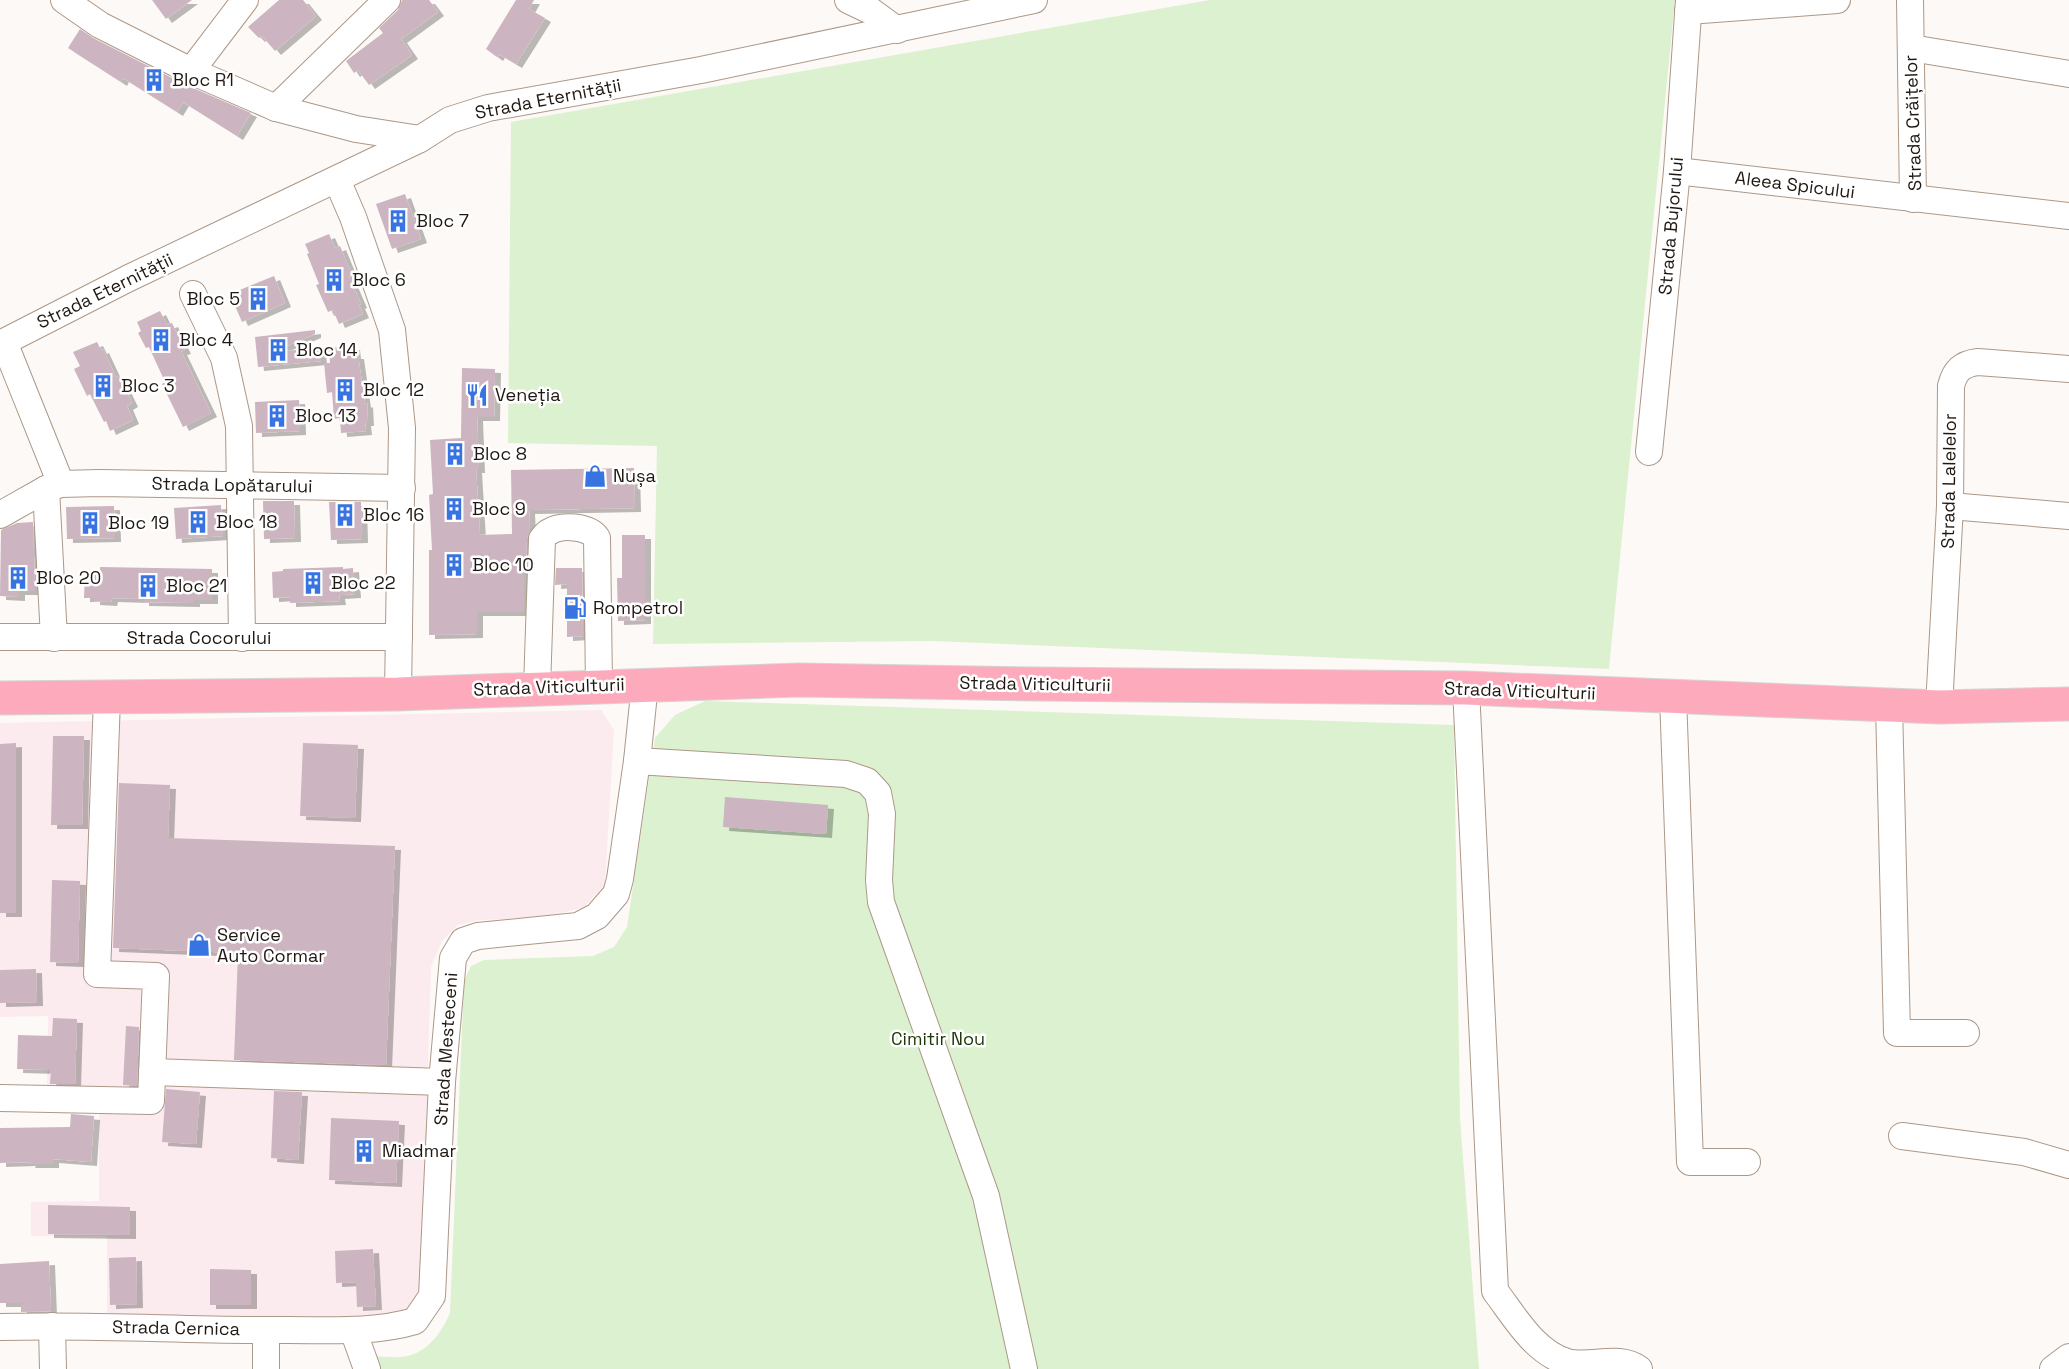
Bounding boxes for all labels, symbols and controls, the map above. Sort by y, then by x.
street label: Strada Crăițelor [1899,54,1926,191]
building icon: Bloc R1 [141,67,167,93]
place label: Bloc R1 [172,68,234,91]
street label: Strada Eternității [473,73,623,124]
street label: Strada Bujorului [1653,156,1688,296]
street label: Aleea Spicului [1734,166,1856,203]
building icon: Bloc 7 [385,208,411,234]
place label: Bloc 7 [416,209,469,232]
street label: Strada Eternității [33,248,177,333]
building icon: Bloc 6 [321,267,347,293]
place label: Bloc 6 [352,268,406,291]
building icon: Bloc 5 [245,286,271,312]
place label: Bloc 5 [186,287,240,310]
building icon: Bloc 4 [148,327,174,353]
place label: Bloc 4 [179,328,233,351]
building icon: Bloc 14 [265,337,291,363]
place label: Bloc 14 [296,338,358,361]
building icon: Bloc 3 [90,373,116,399]
place label: Bloc 3 [121,374,175,397]
building icon: Bloc 12 [332,377,358,403]
place label: Bloc 12 [363,378,424,401]
restaurant icon: Veneția [464,382,490,408]
place label: Veneția [495,383,561,406]
building icon: Bloc 13 [264,403,290,429]
place label: Bloc 13 [295,404,356,427]
street label: Strada Lalelelor [1936,413,1961,549]
building icon: Bloc 8 [442,441,468,467]
place label: Bloc 8 [473,442,527,465]
shop icon: Nușa [582,463,608,489]
place label: Nușa [613,464,656,487]
street label: Strada Lopătarului [151,472,313,497]
building icon: Bloc 9 [441,496,467,522]
place label: Bloc 9 [472,497,526,520]
building icon: Bloc 16 [332,502,358,528]
place label: Bloc 16 [363,503,424,526]
building icon: Bloc 18 [185,509,211,535]
building icon: Bloc 19 [77,510,103,536]
place label: Bloc 18 [216,510,278,533]
place label: Bloc 19 [108,511,169,534]
building icon: Bloc 10 [441,552,467,578]
place label: Bloc 10 [472,553,534,576]
building icon: Bloc 20 [5,565,31,591]
place label: Bloc 20 [36,566,101,589]
building icon: Bloc 22 [300,570,326,596]
place label: Bloc 22 [331,571,396,594]
building icon: Bloc 21 [135,573,161,599]
place label: Bloc 21 [166,574,227,597]
fuel station icon: Rompetrol [562,595,588,621]
place label: Rompetrol [593,596,683,619]
street label: Strada Cocorului [127,626,271,649]
street label: Strada Viticulturii [959,671,1111,696]
street label: Strada Viticulturii [473,672,625,701]
street label: Strada Viticulturii [1444,676,1596,705]
place label: Service Auto Cormar [217,923,325,967]
shop icon: Service Auto Cormar [186,932,212,958]
street label: Strada Mesteceni [429,972,462,1126]
park label: Cimitir Nou [891,1027,985,1050]
building icon: Miadmar [351,1138,377,1164]
place label: Miadmar [382,1139,457,1162]
street label: Strada Cernica [112,1315,240,1340]

